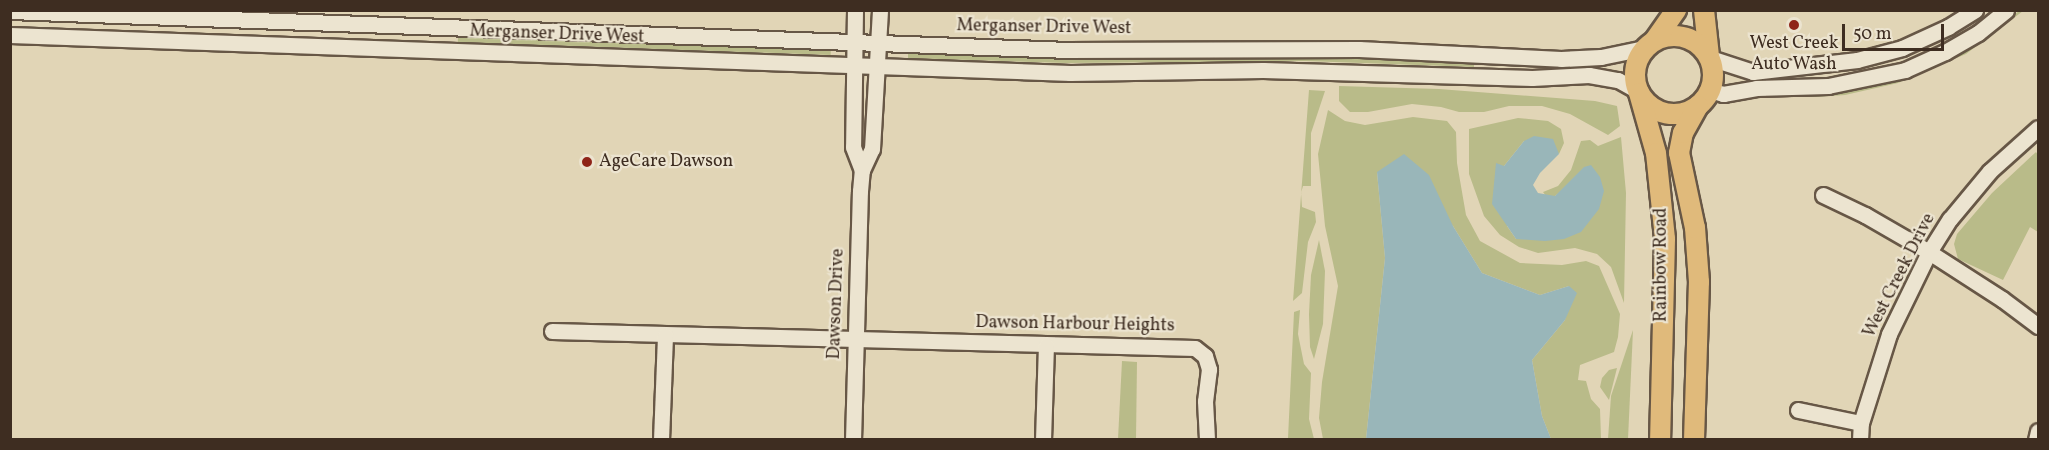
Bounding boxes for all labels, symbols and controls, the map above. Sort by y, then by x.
scale bar [1845,12,1947,50]
street label: Merganser Drive West [956,16,1132,40]
marker: West Creek Auto Wash [1787,18,1801,32]
street label: Merganser Drive West [469,21,645,49]
text: 50 m [1853,22,1892,47]
place label: West Creek Auto Wash [1750,34,1838,76]
place label: AgeCare Dawson [599,151,733,173]
marker: AgeCare Dawson [580,155,594,169]
street label: Rainbow Road [1651,208,1673,322]
street label: West Creek Drive [1859,210,1941,342]
street label: Dawson Drive [824,248,850,360]
street label: Dawson Harbour Heights [975,312,1175,338]

